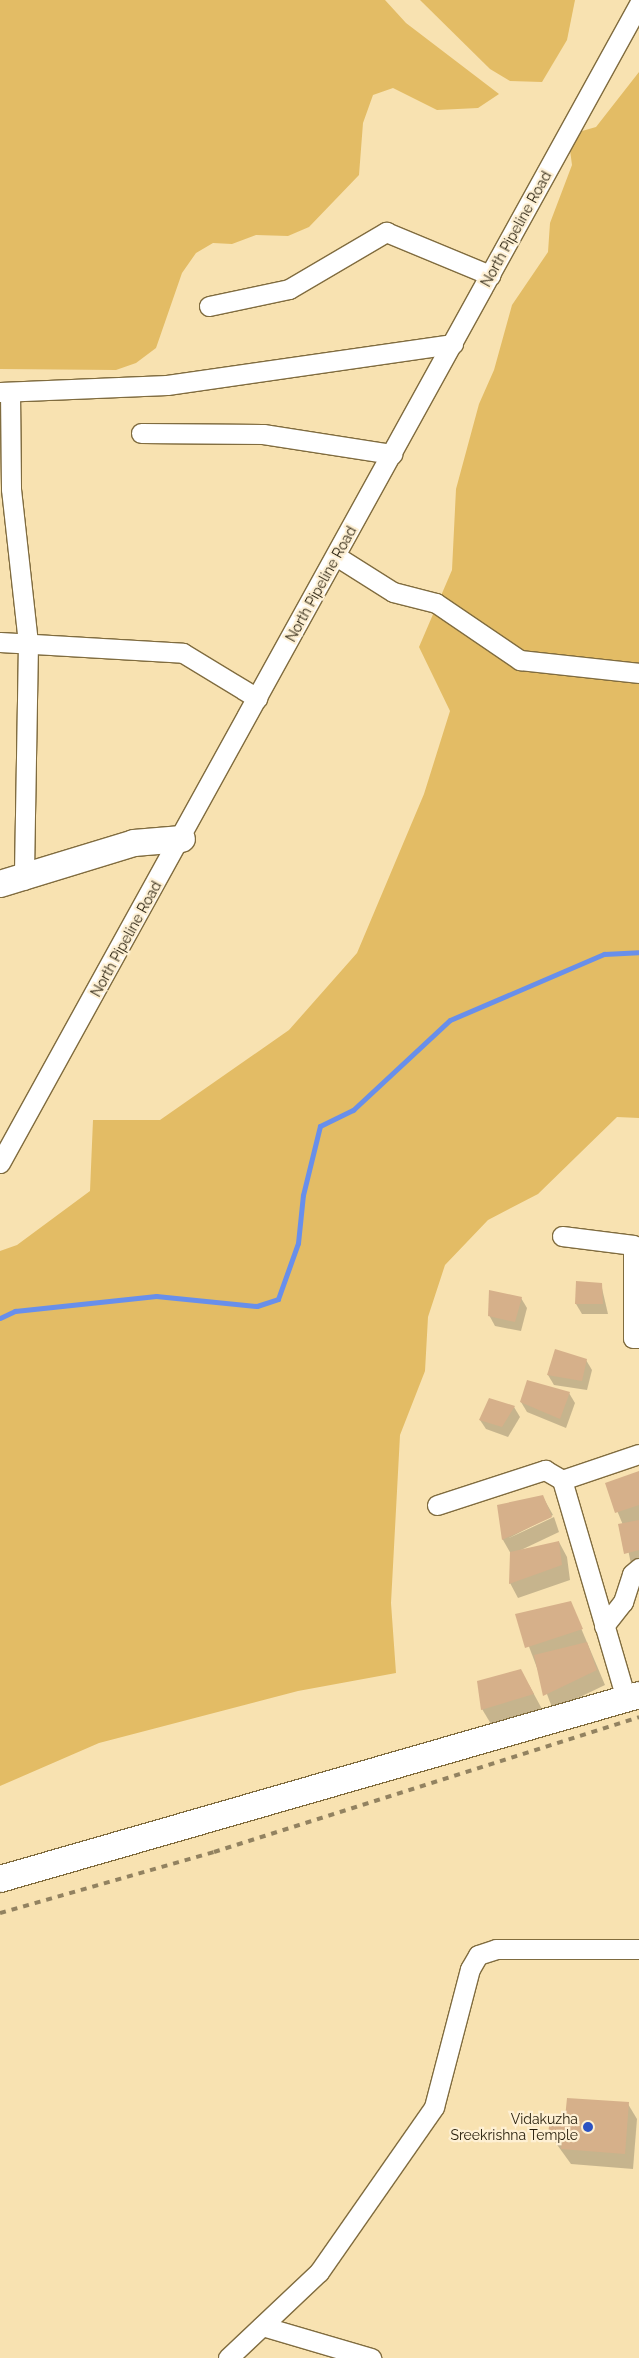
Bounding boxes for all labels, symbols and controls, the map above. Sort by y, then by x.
street label: North Pipeline Road [477,168,555,290]
street label: North Pipeline Road [282,523,360,645]
street label: North Pipeline Road [87,878,165,1000]
place label: Vidakuzha Sreekrishna Temple [450,2111,578,2144]
marker: Vidakuzha Sreekrishna Temple [582,2121,594,2133]

